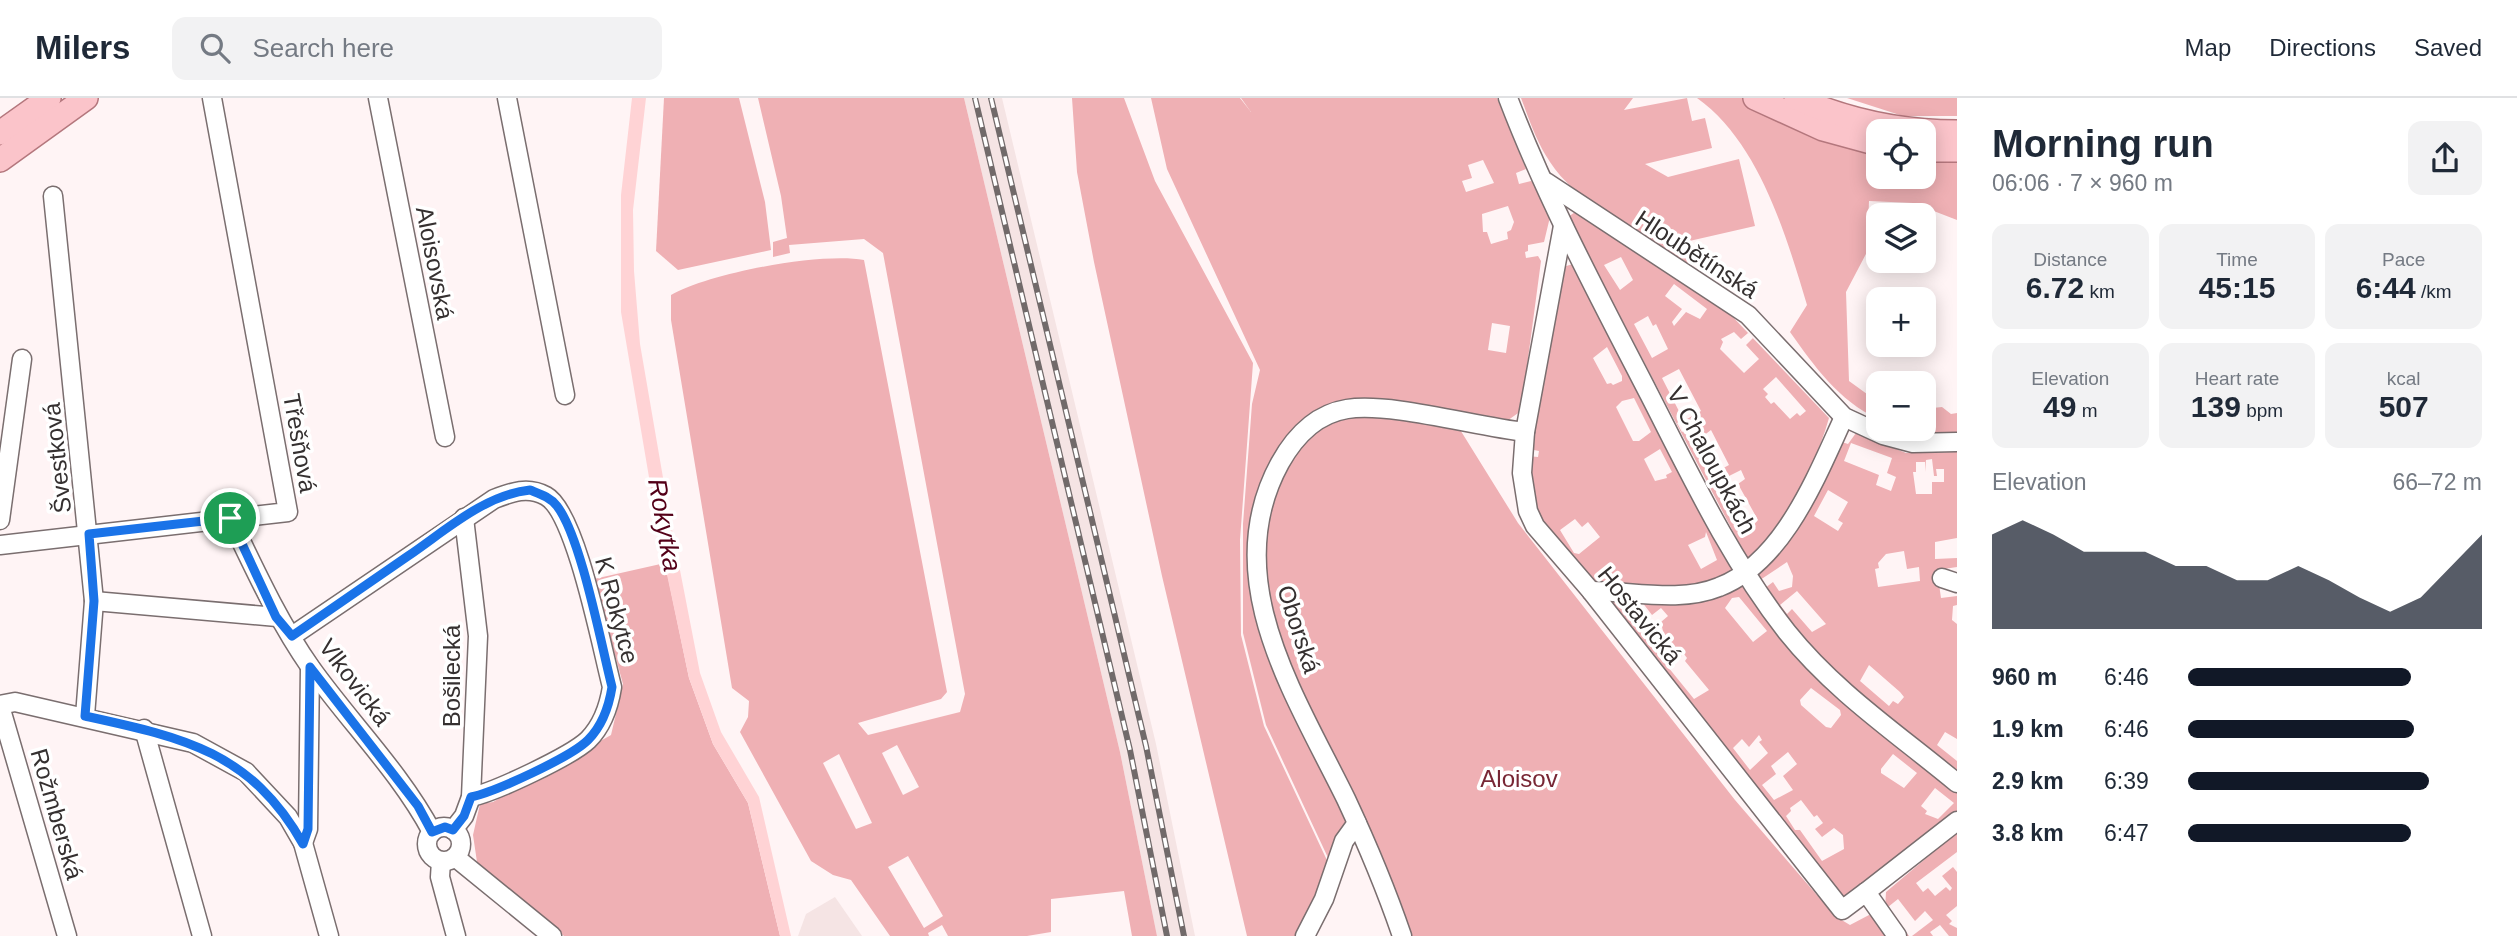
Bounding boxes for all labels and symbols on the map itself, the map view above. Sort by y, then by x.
street label: Aloisovská [411,204,459,323]
street label: Hloubětínská [1631,205,1764,304]
street label: V Chaloupkách [1662,382,1762,538]
street label: Třešňová [278,391,322,495]
street label: Švestková [38,401,76,514]
water label: Rokytka [642,476,688,574]
pin [200,488,260,548]
street label: K Rokytce [590,554,644,666]
street label: Hostavická [1593,561,1688,670]
street label: Oborská [1272,582,1326,677]
street label: Bošilecká [438,624,465,727]
street label: Vlkovická [314,633,397,731]
street label: Rožmberská [25,746,89,883]
park label: Aloisov [1480,765,1558,792]

